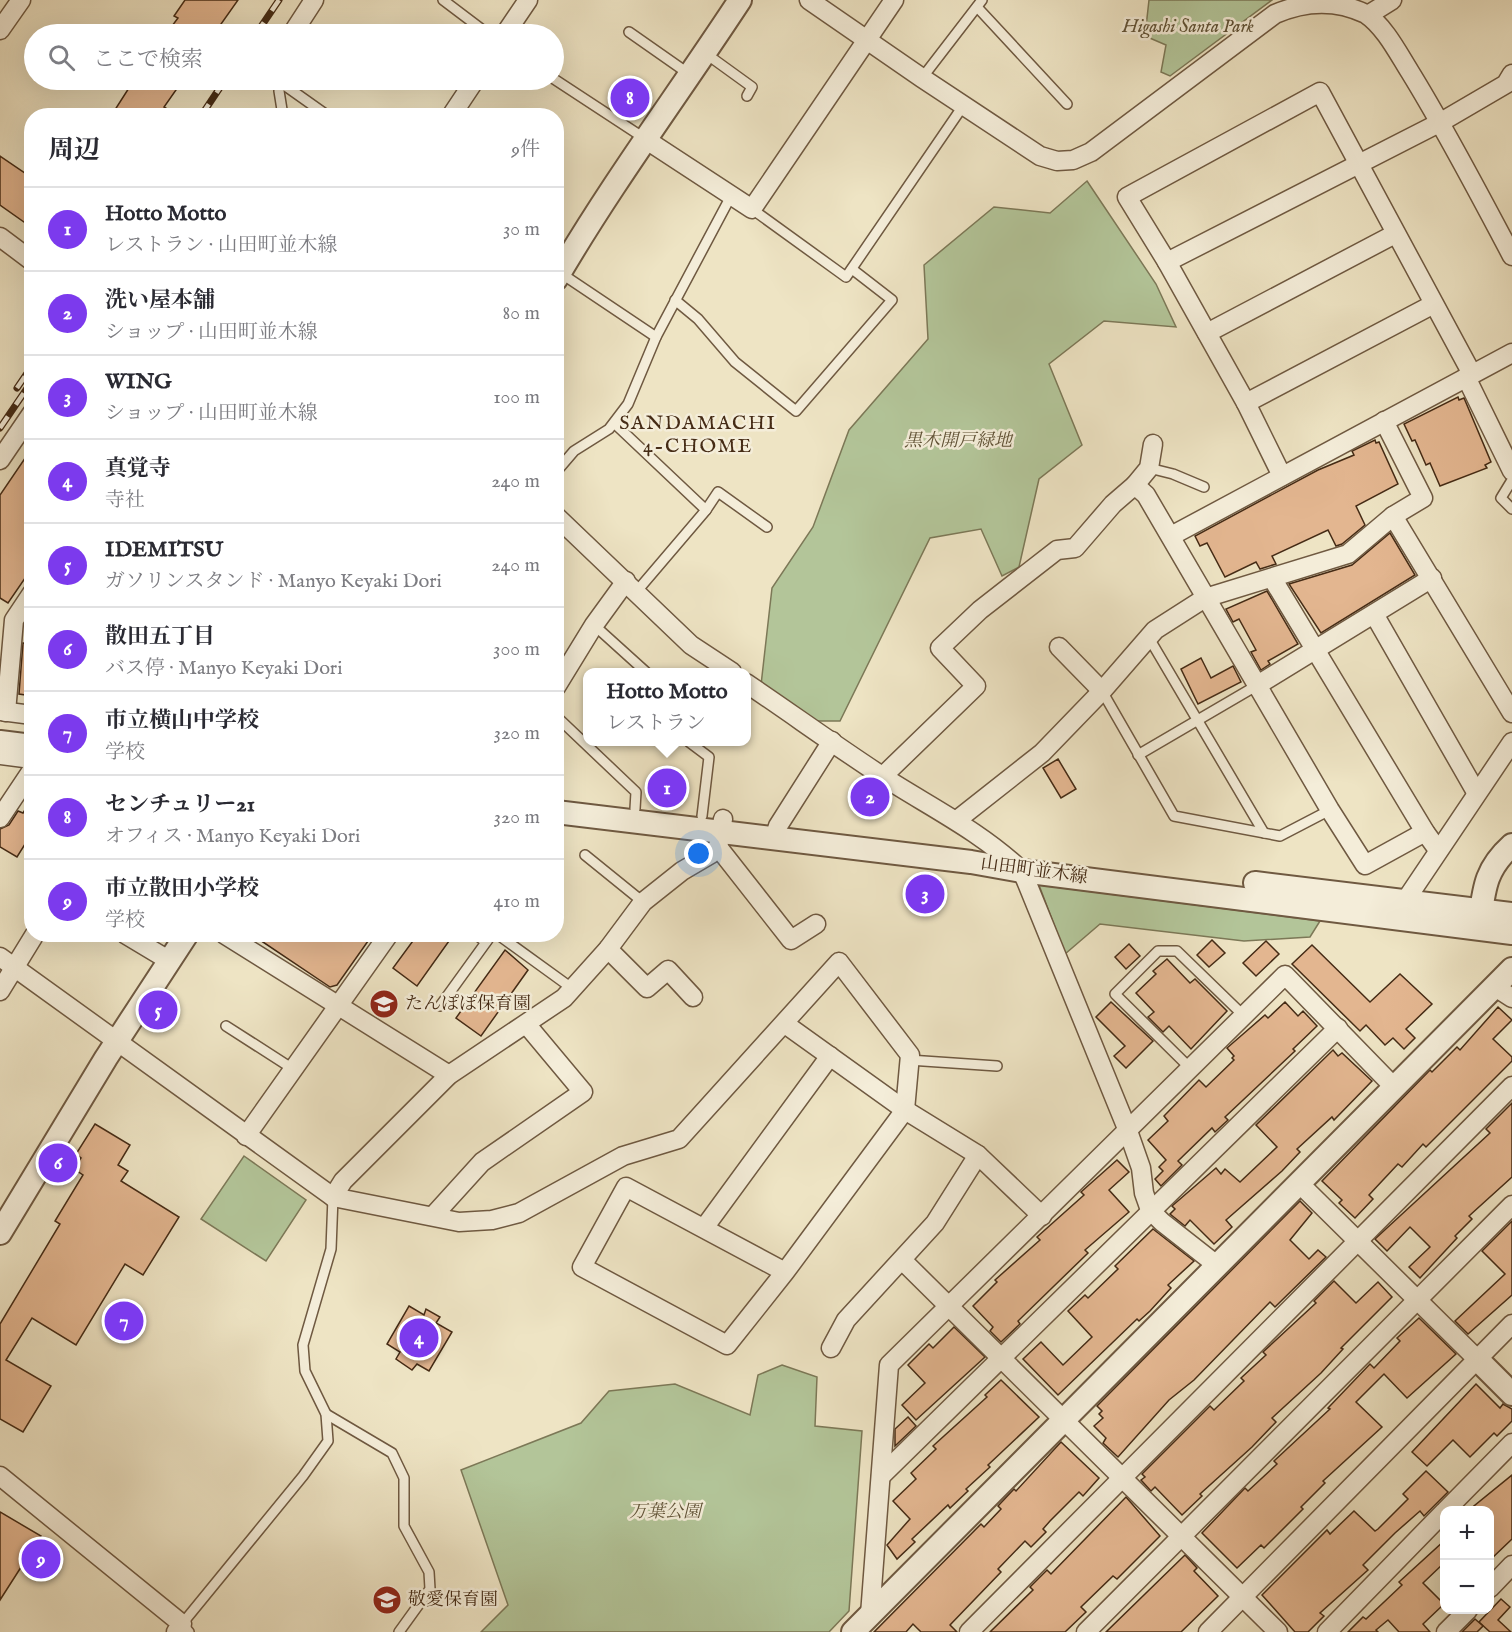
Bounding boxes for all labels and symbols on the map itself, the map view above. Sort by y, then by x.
park label: Higashi Santa Park [1121,16,1254,39]
pin: 8 [610,76,650,120]
district label: SANDAMACHI 4-CHOME [619,411,777,459]
park label: 黒木開戸緑地 [904,430,1014,453]
pin: 1 [648,766,686,810]
pin: 2 [850,774,890,820]
your location [684,839,713,868]
street label: 山田町並木線 [979,852,1089,890]
pin: 3 [906,872,944,916]
pin: 5 [138,988,178,1032]
school or university icon: たんぽぽ保育園 [368,988,400,1020]
place label: たんぽぽ保育園 [405,993,531,1016]
pin: 6 [38,1140,78,1186]
pin: 7 [104,1298,144,1344]
pin: 4 [400,1316,438,1360]
park label: 万葉公園 [629,1501,704,1524]
pin: 9 [22,1536,60,1582]
school or university icon: 敬愛保育園 [371,1584,403,1616]
place label: 敬愛保育園 [408,1589,498,1612]

